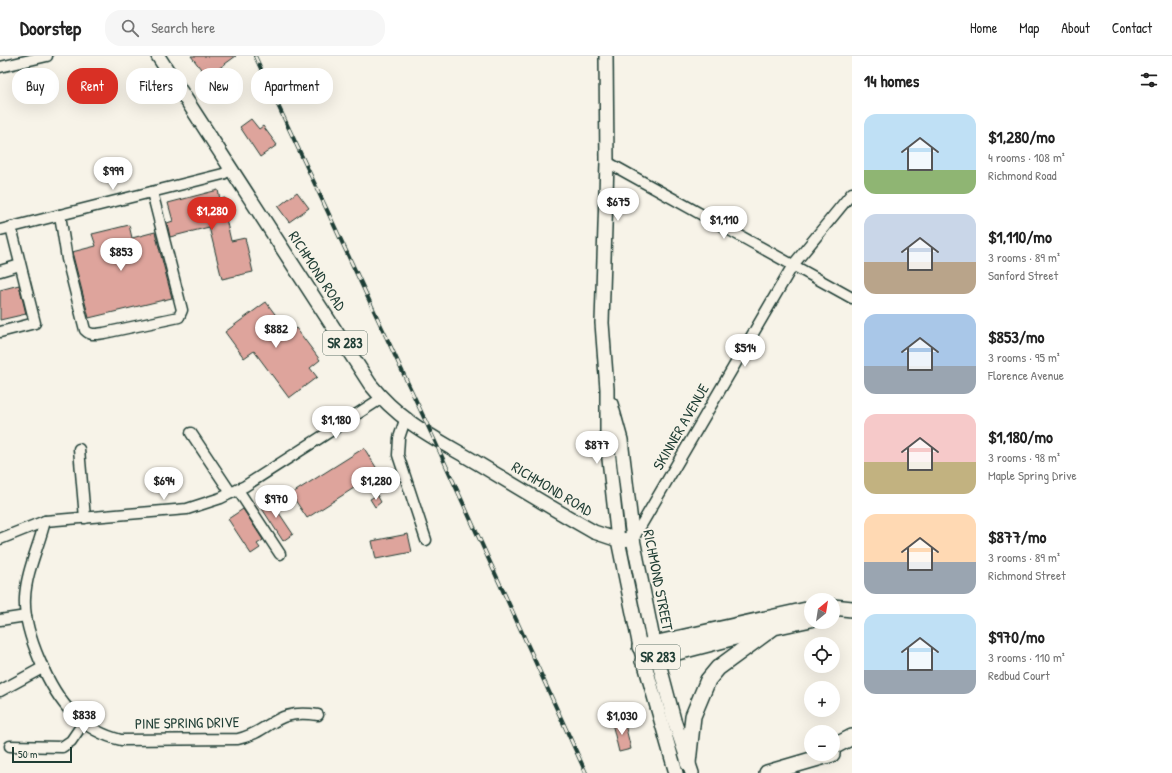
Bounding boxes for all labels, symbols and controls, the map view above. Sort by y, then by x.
search box [105,10,385,46]
text: Doorstep [20,15,81,41]
icon: search [119,17,141,39]
text: Search here [151,17,215,38]
text: Home [970,18,997,37]
text: Map [1019,18,1039,37]
text: About [1061,18,1090,37]
text: Contact [1112,18,1152,37]
chip: Buy [12,68,59,104]
chip: Rent [67,68,118,104]
chip: Filters [126,68,187,104]
chip: New [195,68,243,104]
chip: Apartment [251,68,333,104]
text: 14 homes [864,69,919,92]
icon: filters [1138,69,1160,91]
text: $1,280/mo [988,125,1055,148]
icon: home [896,130,944,178]
text: 4 rooms · 108 m² [988,148,1065,166]
pin: $999 [89,157,137,191]
text: $999 [103,161,123,179]
text: Richmond Road [988,166,1057,184]
pin: $675 [594,188,642,222]
text: $675 [606,192,630,210]
pin: $1,280 [179,197,245,231]
text: $1,280 [196,201,228,219]
pin: $1,110 [691,206,757,240]
text: $1,110 [709,210,739,228]
text: $1,110/mo [988,225,1052,248]
street label: RICHMOND ROAD [284,227,351,315]
icon: home [896,230,944,278]
pin: $853 [97,238,145,272]
text: $853 [109,242,133,260]
text: 3 rooms · 89 m² [988,248,1060,266]
text: Sanford Street [988,266,1058,284]
pin: $882 [252,315,300,349]
text: $882 [264,319,288,337]
text: $853/mo [988,325,1044,348]
icon: home [896,330,944,378]
road number: SR 283 [323,331,367,355]
pin: $514 [721,334,769,368]
text: $514 [734,338,756,356]
text: 3 rooms · 95 m² [988,348,1060,366]
text: Florence Avenue [988,366,1064,384]
street label: SKINNER AVENUE [647,379,714,474]
pin: $1,180 [303,406,369,440]
text: $1,180 [321,410,351,428]
text: $1,180/mo [988,425,1053,448]
icon: home [896,430,944,478]
pin: $877 [573,431,621,465]
text: $877 [584,435,610,453]
text: 3 rooms · 98 m² [988,448,1060,466]
street label: RICHMOND ROAD [508,456,597,521]
text: Maple Spring Drive [988,466,1077,484]
pin: $694 [140,467,188,501]
pin: $1,280 [343,467,409,501]
text: $694 [153,471,175,489]
text: $1,280 [360,471,392,489]
pin: $970 [252,485,300,519]
text: $970 [264,489,288,507]
text: $877/mo [988,525,1046,548]
street label: RICHMOND STREET [638,528,679,633]
icon: home [896,530,944,578]
text: 3 rooms · 89 m² [988,548,1060,566]
text: Richmond Street [988,566,1066,584]
north arrow [804,593,840,629]
map controls [804,593,840,761]
text: $970/mo [988,625,1045,648]
icon: home [896,630,944,678]
button: locate [804,637,840,673]
road number: SR 283 [636,645,680,669]
text: 3 rooms · 110 m² [988,648,1065,666]
text: Redbud Court [988,666,1050,684]
button: + [804,681,840,717]
pin: $838 [60,701,108,735]
pin: $1,030 [589,702,655,736]
text: $838 [72,705,96,723]
text: $1,030 [606,706,638,724]
street label: PINE SPRING DRIVE [135,711,240,734]
button: − [804,725,840,761]
scale bar [12,745,72,764]
text: 50 m [18,747,38,761]

